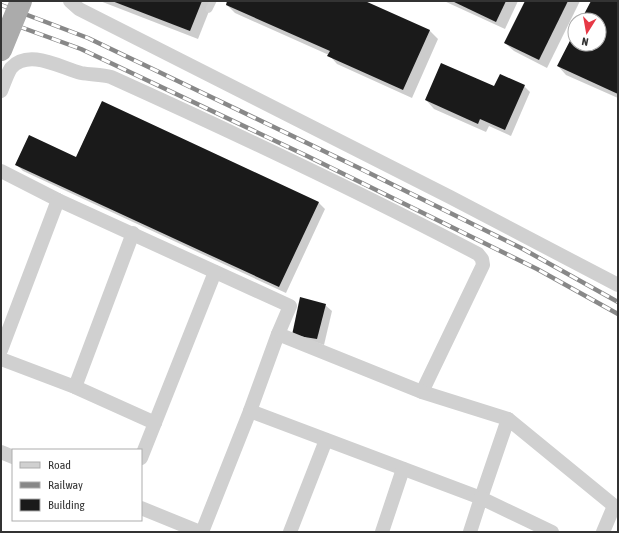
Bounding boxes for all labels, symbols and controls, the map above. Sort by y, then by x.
north arrow [567,12,607,52]
text: N [581,35,589,48]
legend [12,449,142,521]
text: Road [48,458,71,472]
text: Railway [48,478,83,492]
text: Building [48,498,86,512]

